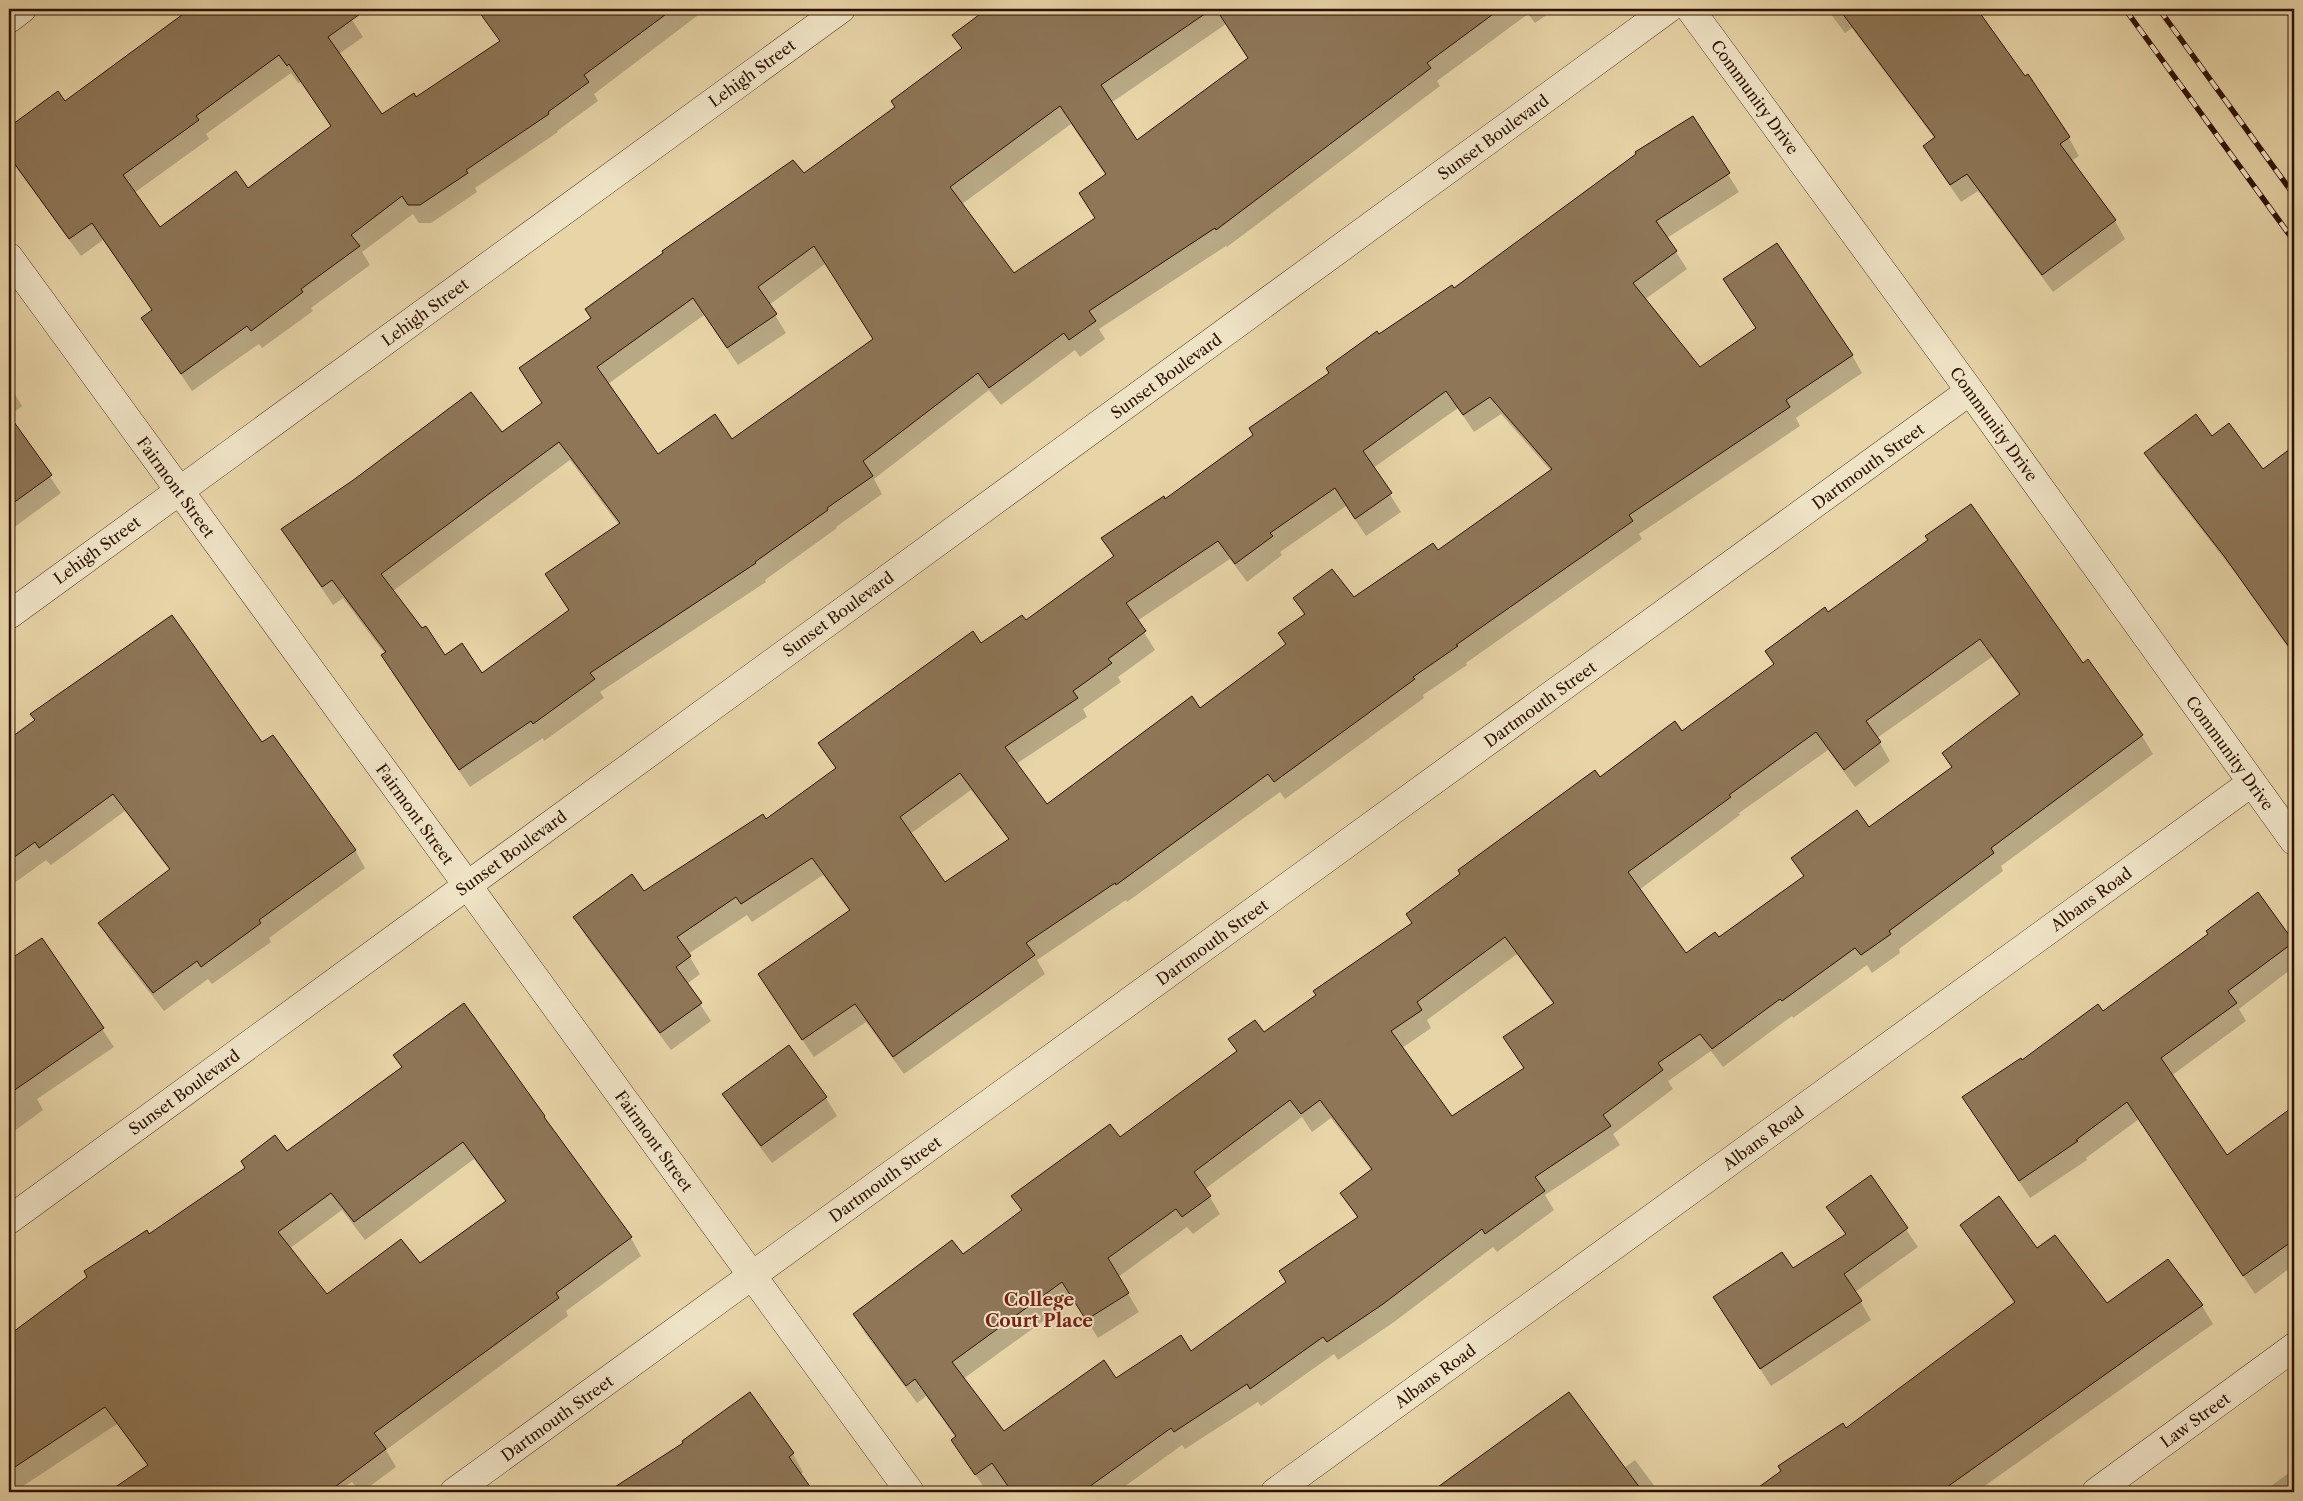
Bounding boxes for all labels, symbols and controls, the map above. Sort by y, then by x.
street label: Lehigh Street [705,35,800,111]
street label: Community Drive [1707,36,1803,158]
street label: Sunset Boulevard [1434,90,1553,184]
street label: Lehigh Street [378,274,473,350]
street label: Sunset Boulevard [1107,329,1226,423]
street label: Community Drive [1946,363,2042,485]
street label: Dartmouth Street [1808,418,1928,513]
street label: Fairmont Street [133,433,220,542]
street label: Lehigh Street [50,512,145,588]
street label: Sunset Boulevard [779,567,898,661]
street label: Dartmouth Street [1480,656,1600,751]
street label: Community Drive [2182,692,2278,814]
street label: Fairmont Street [372,760,459,869]
street label: Sunset Boulevard [452,806,571,900]
street label: Albans Road [2046,863,2136,936]
street label: Dartmouth Street [1152,894,1272,989]
street label: Sunset Boulevard [125,1045,244,1139]
street label: Fairmont Street [611,1087,698,1196]
street label: Albans Road [1718,1102,1808,1175]
street label: Dartmouth Street [825,1131,945,1226]
district label: College Court Place [985,1289,1093,1332]
street label: Albans Road [1390,1340,1480,1413]
street label: Dartmouth Street [497,1370,617,1465]
street label: Law Street [2156,1388,2234,1452]

